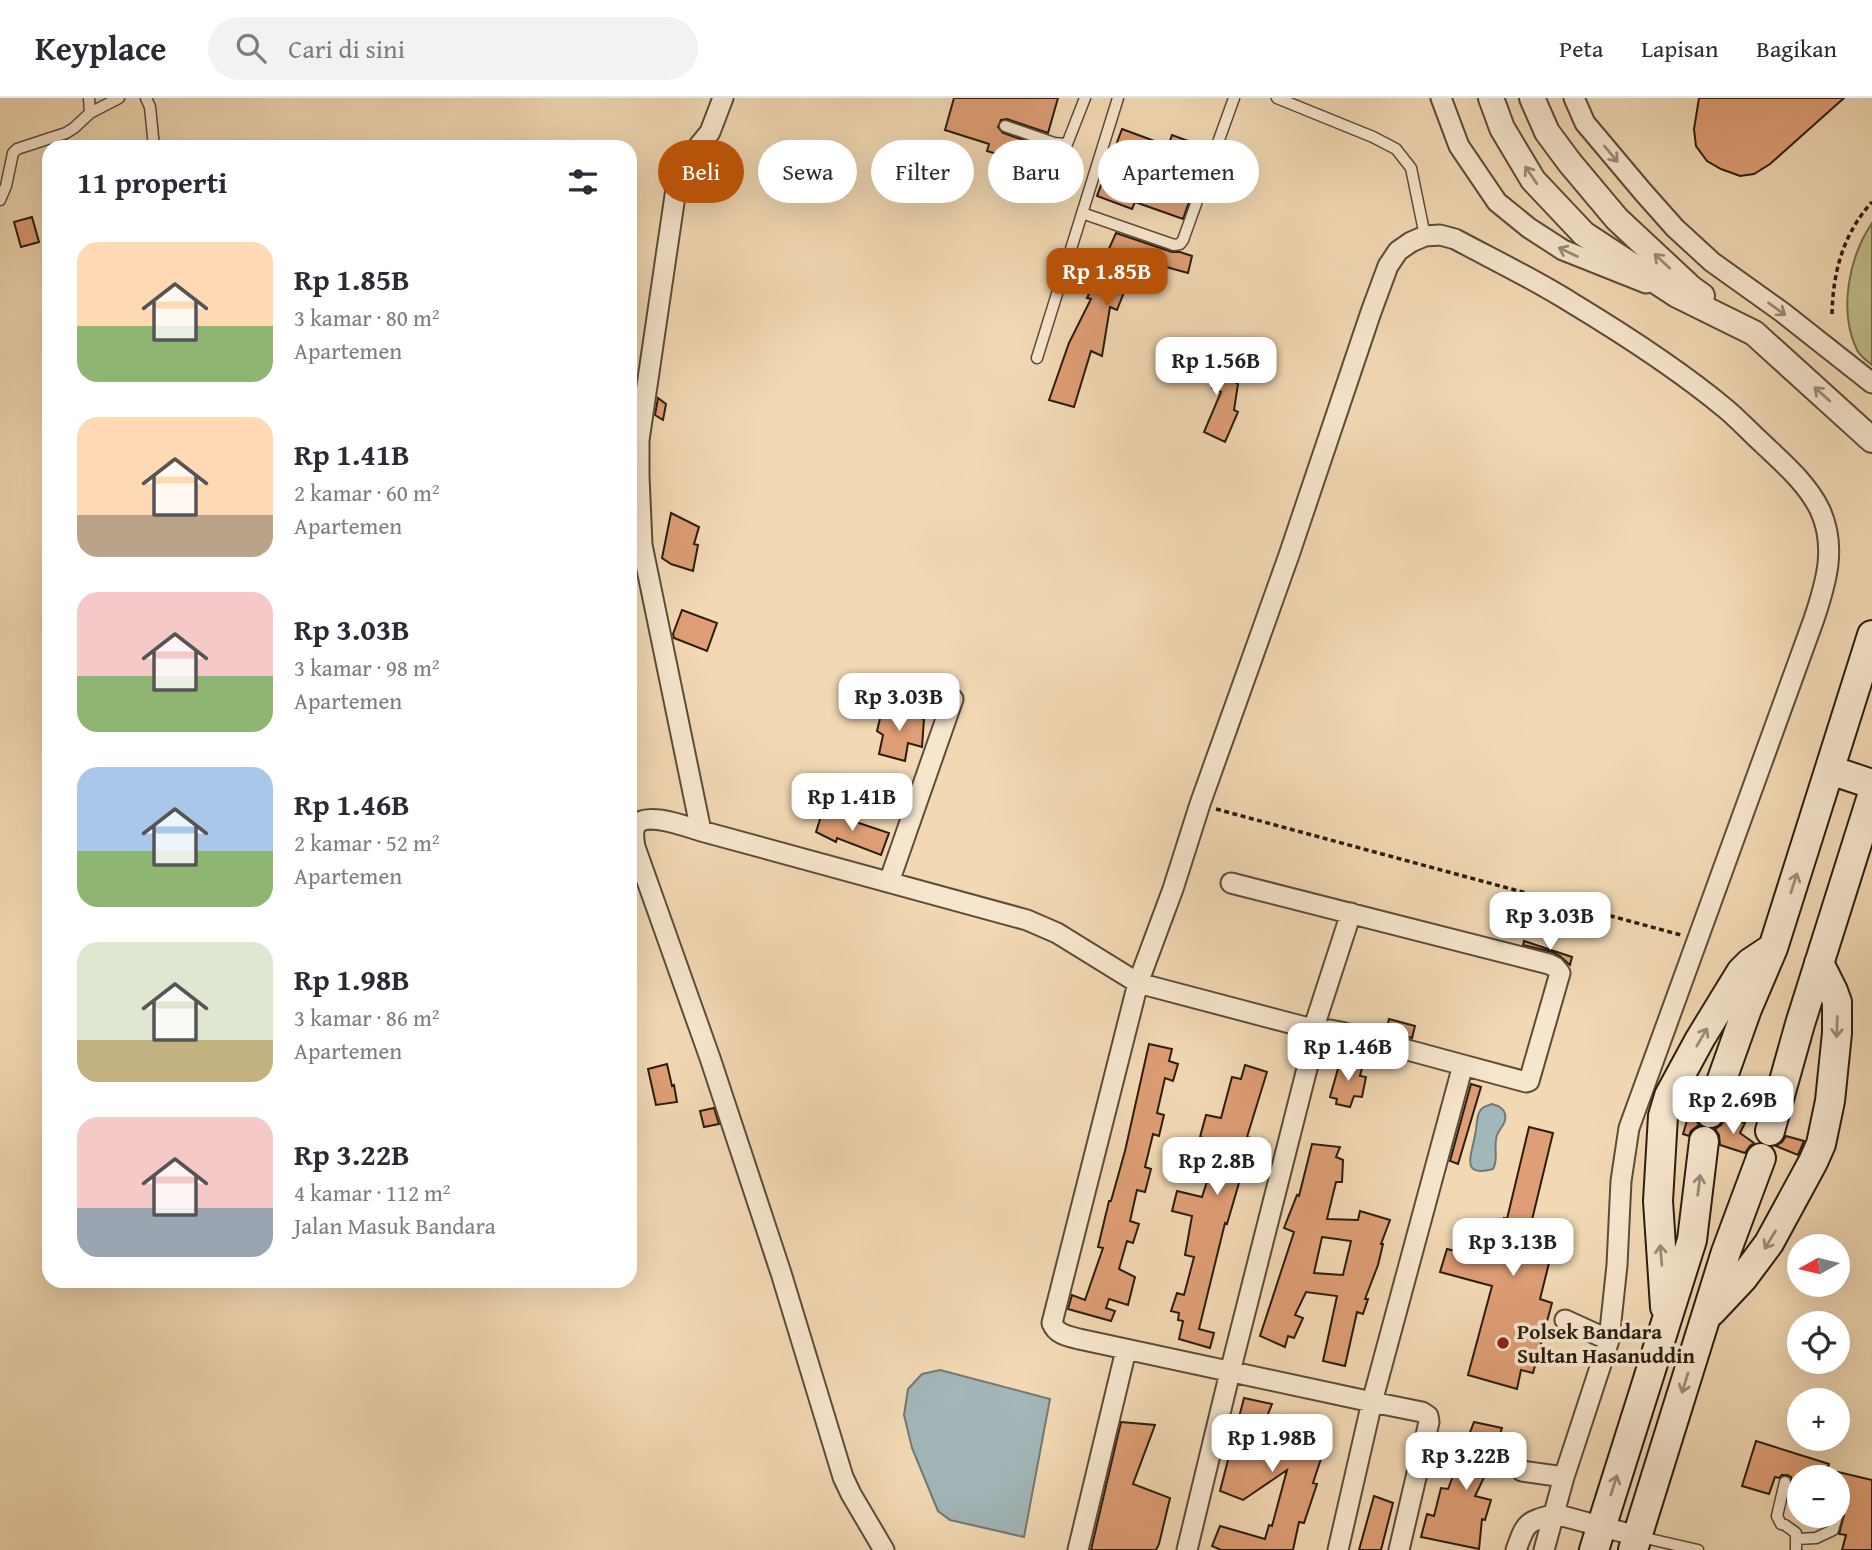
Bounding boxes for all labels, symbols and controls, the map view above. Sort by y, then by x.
search box [208,17,698,80]
text: Keyplace [35,24,166,72]
icon: search [232,29,270,67]
text: Cari di sini [288,29,405,68]
text: Peta [1559,31,1603,66]
text: Lapisan [1641,31,1718,66]
text: Bagikan [1756,31,1837,66]
chip: Beli [658,140,744,203]
chip: Sewa [758,140,857,203]
chip: Filter [871,140,974,203]
chip: Baru [988,140,1084,203]
chip: Apartemen [1098,140,1259,203]
one-way arrow [1603,145,1619,163]
text: 11 properti [77,160,227,204]
icon: filters [564,163,602,201]
one-way arrow [1524,165,1538,185]
one-way arrow [1558,244,1579,258]
pin: Rp 1.85B [1035,248,1179,308]
one-way arrow [1654,252,1671,269]
text: Rp 1.85B [1063,254,1151,287]
text: Rp 1.85B [294,257,410,301]
icon: home [133,270,217,354]
text: 3 kamar · 80 m² [294,301,440,334]
one-way arrow [1767,302,1786,316]
text: Apartemen [294,334,402,367]
pin: Rp 1.56B [1144,338,1288,397]
text: Rp 1.56B [1172,343,1260,376]
one-way arrow [1814,385,1831,402]
text: Rp 1.41B [294,432,410,476]
icon: home [133,445,217,529]
text: 2 kamar · 60 m² [294,476,440,509]
text: Apartemen [294,509,402,542]
text: Rp 3.03B [294,607,410,651]
icon: home [133,620,217,704]
text: 3 kamar · 98 m² [294,651,440,684]
pin: Rp 3.03B [827,674,971,733]
text: Rp 3.03B [855,679,943,712]
text: Apartemen [294,684,402,717]
pin: Rp 1.41B [780,774,924,833]
text: Rp 1.41B [808,779,896,812]
text: Rp 1.46B [294,782,410,826]
icon: home [133,795,217,879]
text: 2 kamar · 52 m² [294,826,440,859]
text: Apartemen [294,859,402,892]
one-way arrow [1788,872,1801,894]
pin: Rp 3.03B [1478,892,1622,952]
text: Rp 3.03B [1506,898,1594,931]
text: Rp 1.98B [294,957,410,1001]
icon: home [133,970,217,1054]
text: 3 kamar · 86 m² [294,1001,440,1034]
one-way arrow [1830,1015,1844,1038]
pin: Rp 1.46B [1276,1024,1420,1083]
one-way arrow [1695,1027,1709,1047]
text: Rp 1.46B [1304,1029,1392,1062]
text: Apartemen [294,1034,402,1067]
pin: Rp 2.69B [1661,1076,1805,1136]
text: Rp 2.69B [1689,1082,1777,1115]
text: Rp 3.22B [294,1132,410,1176]
pin: Rp 2.8B [1152,1138,1282,1197]
text: Rp 2.8B [1179,1143,1255,1176]
icon: home [133,1145,217,1229]
one-way arrow [1692,1174,1705,1197]
text: 4 kamar · 112 m² [294,1176,451,1209]
text: Jalan Masuk Bandara [294,1209,496,1242]
pin: Rp 3.13B [1441,1218,1585,1278]
text: Rp 3.13B [1469,1224,1557,1257]
one-way arrow [1763,1230,1777,1250]
north arrow [1787,1234,1850,1297]
map controls [1787,1234,1850,1528]
one-way arrow [1654,1244,1667,1266]
button: locate [1787,1311,1850,1374]
place label: Polsek Bandara Sultan Hasanuddin [1517,1316,1695,1371]
marker: Polsek Bandara Sultan Hasanuddin [1495,1335,1511,1351]
one-way arrow [1678,1372,1691,1394]
button: + [1787,1388,1850,1451]
pin: Rp 1.98B [1200,1414,1344,1474]
text: Rp 1.98B [1228,1420,1316,1453]
pin: Rp 3.22B [1394,1432,1538,1492]
text: Rp 3.22B [1422,1438,1510,1471]
button: − [1787,1465,1850,1528]
one-way arrow [1609,1474,1622,1496]

